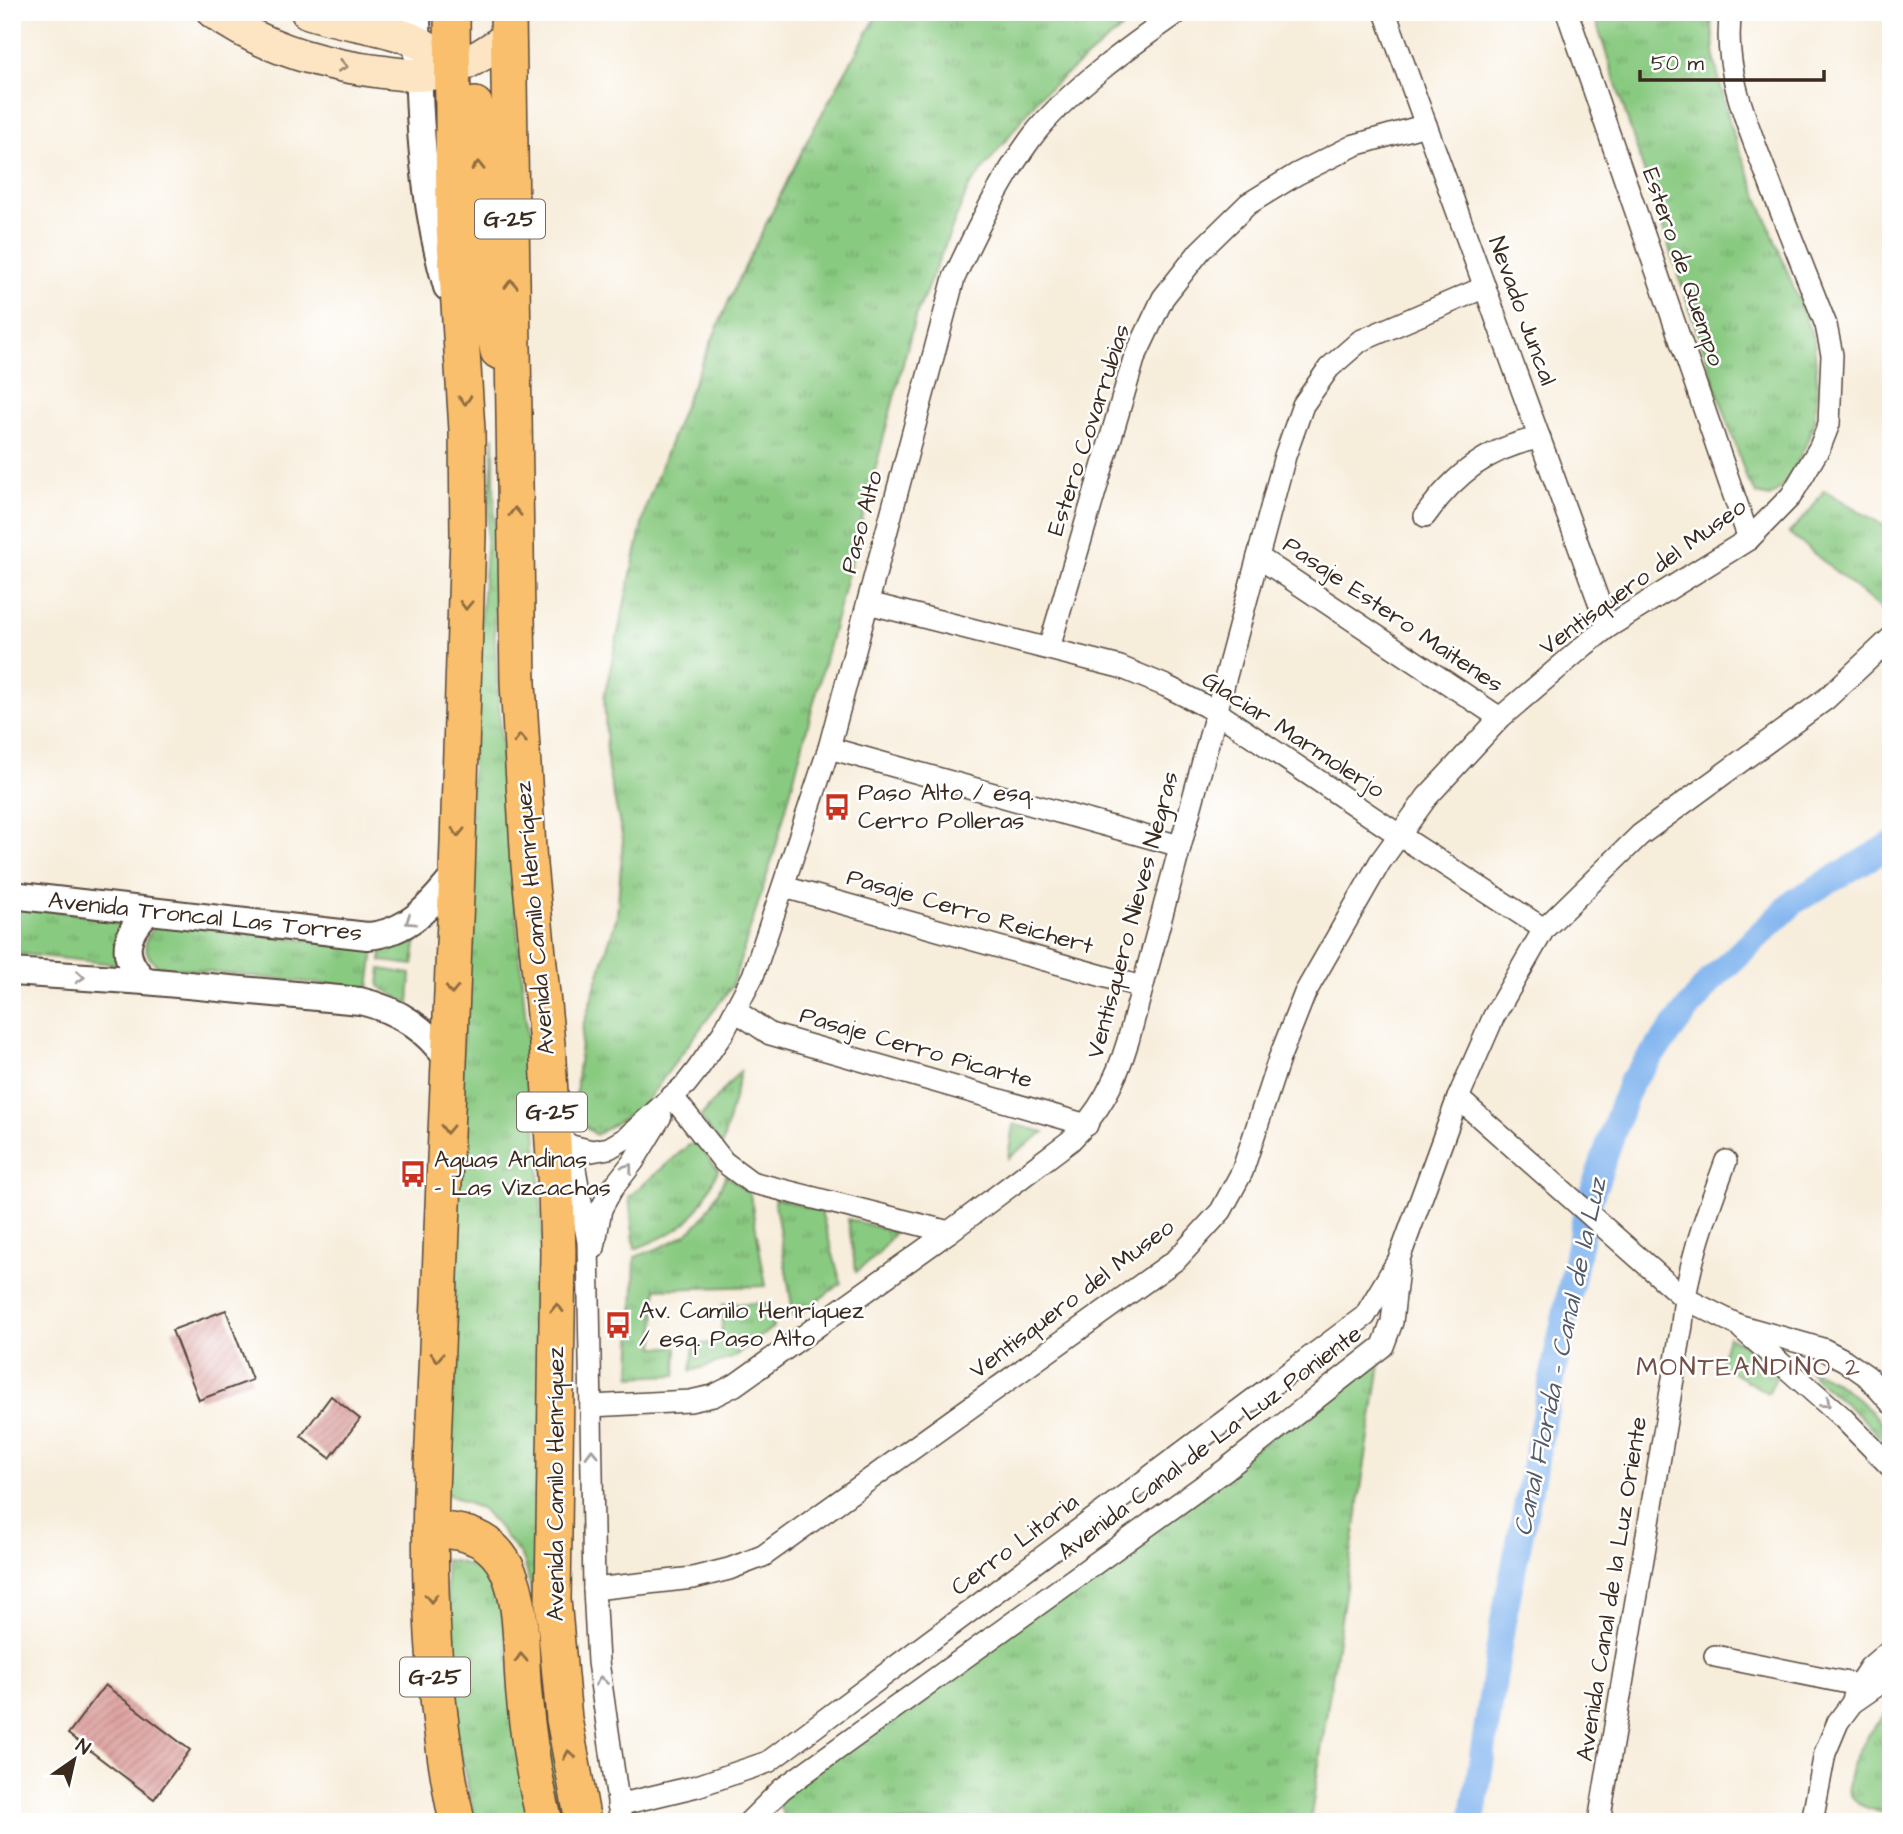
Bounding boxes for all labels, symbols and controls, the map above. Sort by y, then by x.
scale bar [1640,38,1824,82]
text: 50 m [1651,49,1705,78]
one-way arrow [337,58,349,73]
one-way arrow [470,160,486,170]
street label: Estero de Quempo [1633,163,1733,371]
road number: G-25 [475,200,545,238]
street label: Nevado Juncal [1479,232,1565,390]
one-way arrow [504,278,519,289]
street label: Estero Covarrubias [1039,320,1139,540]
one-way arrow [457,395,472,406]
street label: Paso Alto [832,466,892,577]
street label: Ventisquero del Museo [1532,490,1754,664]
one-way arrow [507,506,523,516]
street label: Pasaje Estero Maitenes [1276,528,1510,702]
one-way arrow [458,599,473,610]
street label: Glaciar Marmolerjo [1195,663,1391,807]
one-way arrow [513,733,528,744]
street label: Ventisquero Nieves Negras [1078,768,1189,1063]
place label: Paso Alto / esq. Cerro Polleras [858,776,1034,838]
street label: Avenida Camilo Henríquez [506,780,564,1056]
bus stop icon: Paso Alto / esq. Cerro Polleras [822,792,852,822]
one-way arrow [451,827,466,838]
street label: Pasaje Cerro Reichert [843,861,1097,964]
street label: Avenida Troncal Las Torres [46,884,364,950]
one-way arrow [405,913,418,926]
one-way arrow [75,969,86,984]
one-way arrow [445,985,460,996]
street label: Pasaje Cerro Picarte [796,999,1036,1097]
road number: G-25 [517,1092,587,1132]
one-way arrow [439,1124,454,1135]
place label: Aguas Andinas - Las Vizcachas [434,1143,611,1205]
bus stop icon: Aguas Andinas - Las Vizcachas [398,1159,428,1189]
one-way arrow [619,1164,632,1176]
water label: Canal Florida - Canal de la Luz [1504,1173,1616,1539]
street label: Ventisquero del Museo [963,1210,1182,1387]
place label: Av. Camilo Henríquez / esq. Paso Alto [639,1294,864,1356]
one-way arrow [549,1302,565,1313]
bus stop icon: Av. Camilo Henríquez / esq. Paso Alto [603,1310,633,1340]
street label: Avenida Canal de La Luz Poniente [1051,1317,1369,1569]
street label: Avenida Camilo Henríquez [539,1347,573,1621]
district label: MONTEANDINO 2 [1636,1349,1862,1385]
one-way arrow [429,1351,444,1362]
one-way arrow [1818,1395,1831,1407]
street label: Avenida Canal de la Luz Oriente [1568,1414,1656,1764]
one-way arrow [584,1449,600,1459]
street label: Cerro Litoria [944,1486,1086,1604]
one-way arrow [423,1593,438,1604]
one-way arrow [514,1652,529,1663]
road number: G-25 [400,1658,470,1696]
one-way arrow [593,1676,608,1687]
north arrow [38,1726,108,1796]
text: N [70,1733,95,1762]
one-way arrow [562,1749,577,1761]

